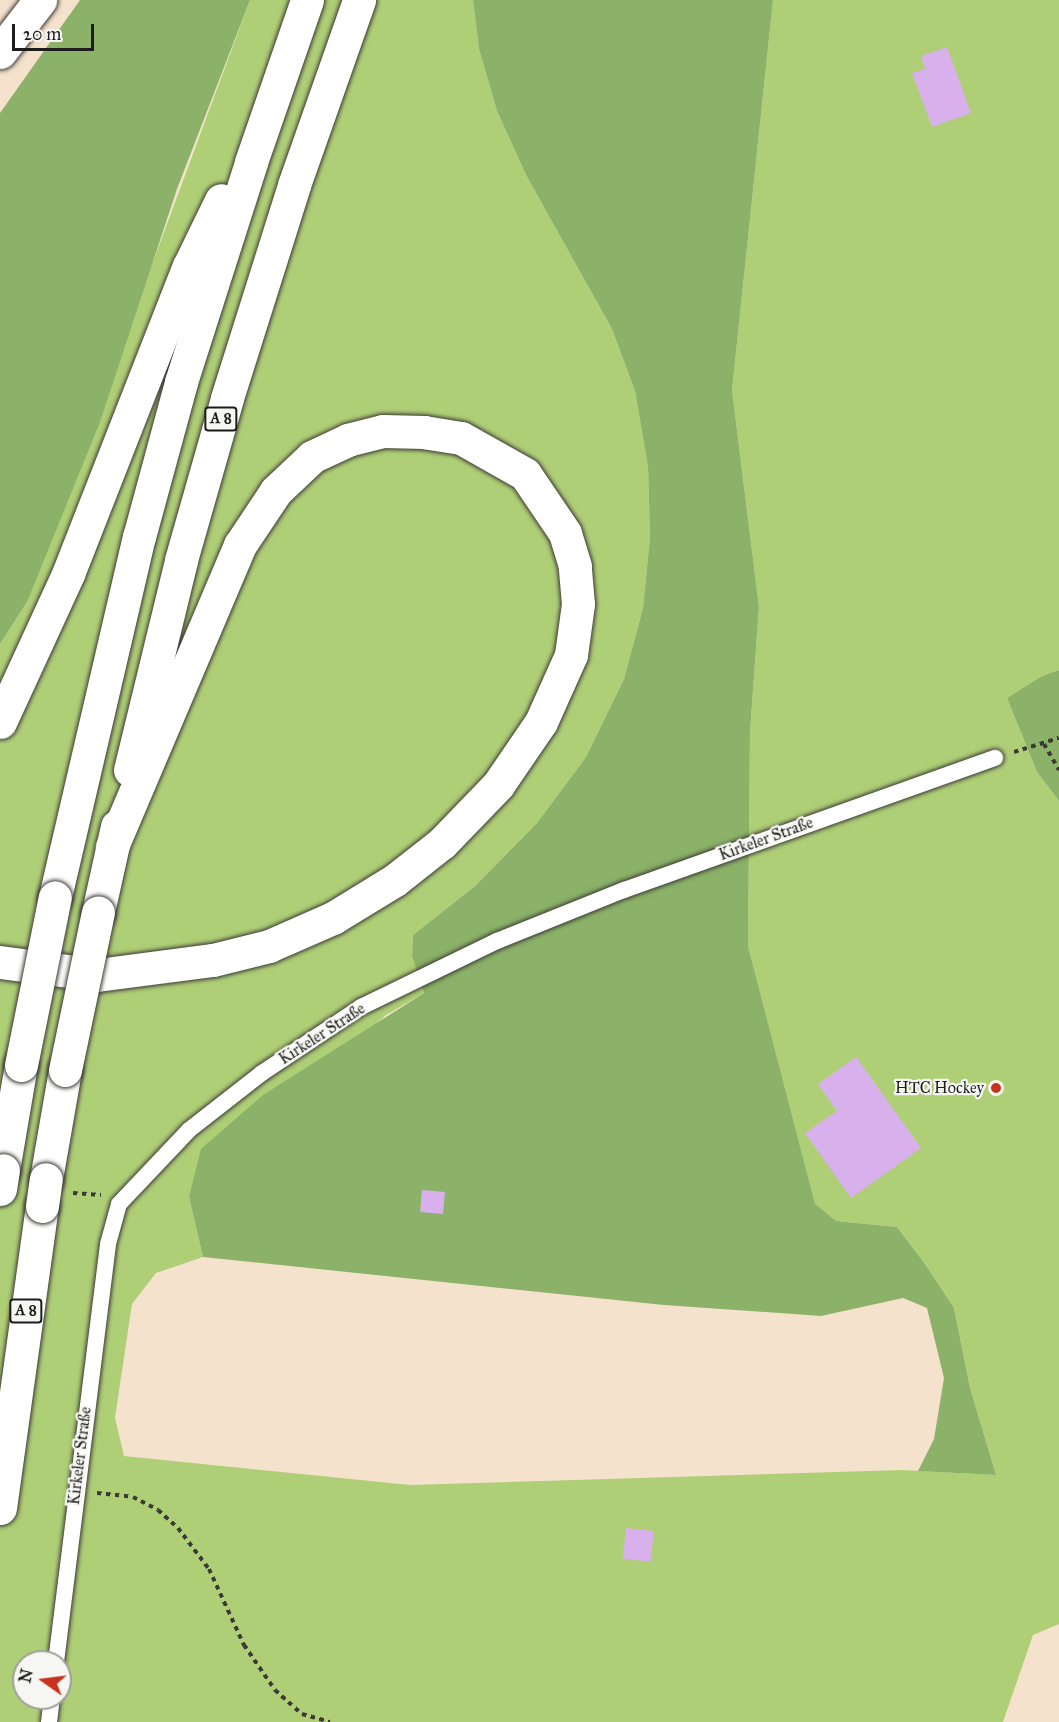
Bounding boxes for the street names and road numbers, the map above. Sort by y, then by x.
road number: A 8 [203,407,239,431]
street label: Kirkeler Straße [716,813,816,865]
street label: Kirkeler Straße [275,999,369,1069]
road number: A 8 [8,1299,44,1323]
street label: Kirkeler Straße [64,1406,96,1506]

